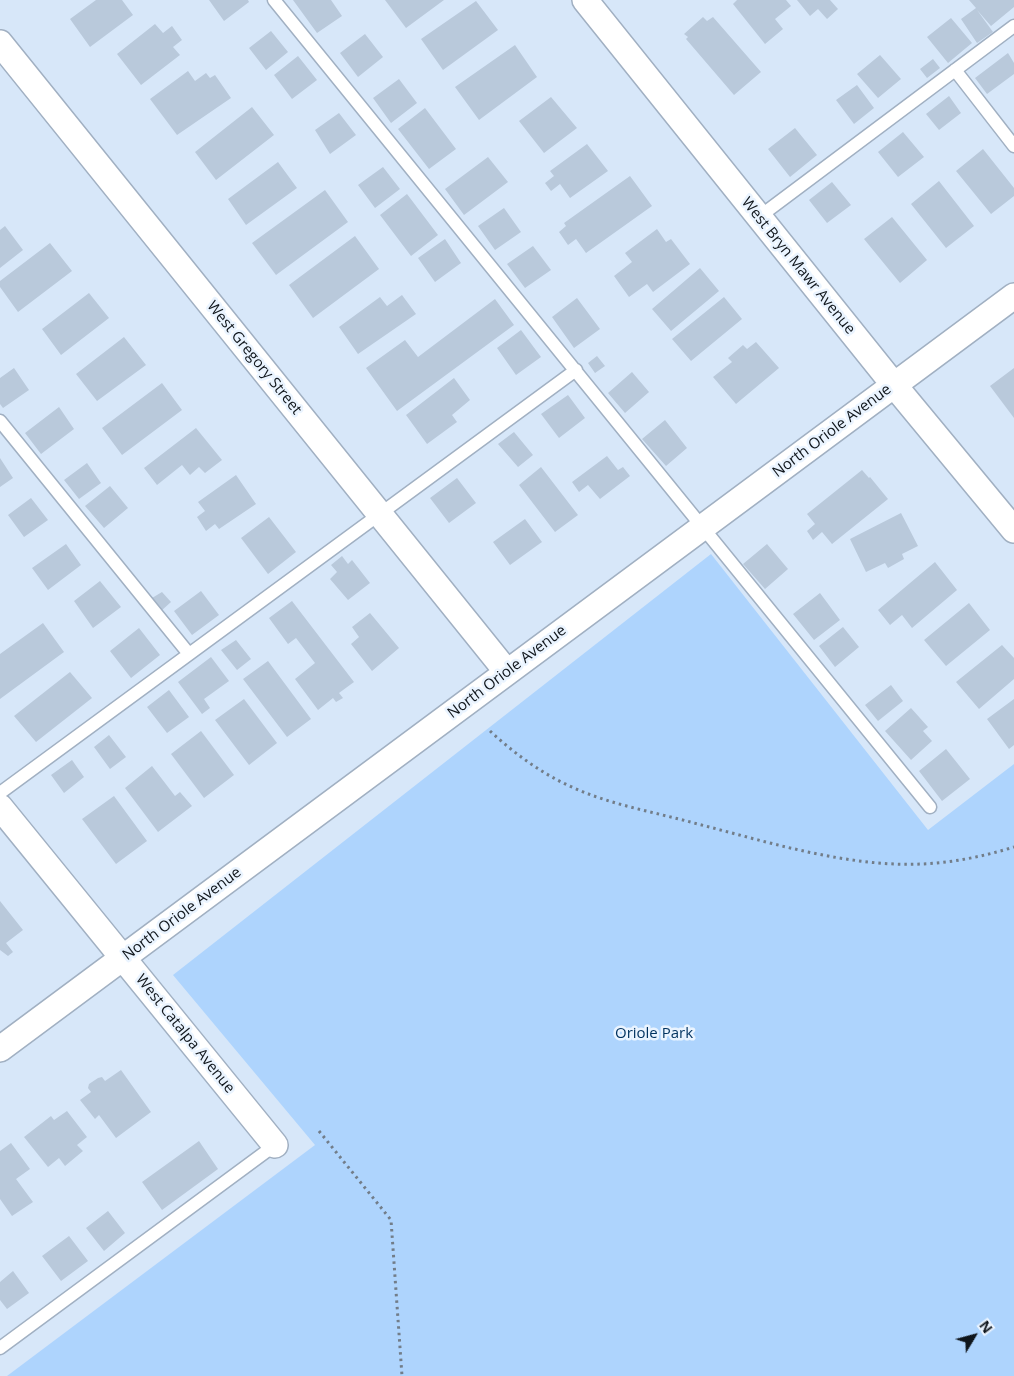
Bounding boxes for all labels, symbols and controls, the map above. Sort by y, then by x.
street label: West Bryn Mawr Avenue [737,194,859,338]
street label: West Gregory Street [203,298,305,418]
street label: North Oriole Avenue [769,381,895,481]
street label: North Oriole Avenue [444,622,570,722]
street label: North Oriole Avenue [119,864,245,964]
street label: West Catalpa Avenue [132,971,238,1097]
park label: Oriole Park [615,1025,693,1043]
north arrow [949,1311,999,1361]
text: N [975,1316,997,1337]

